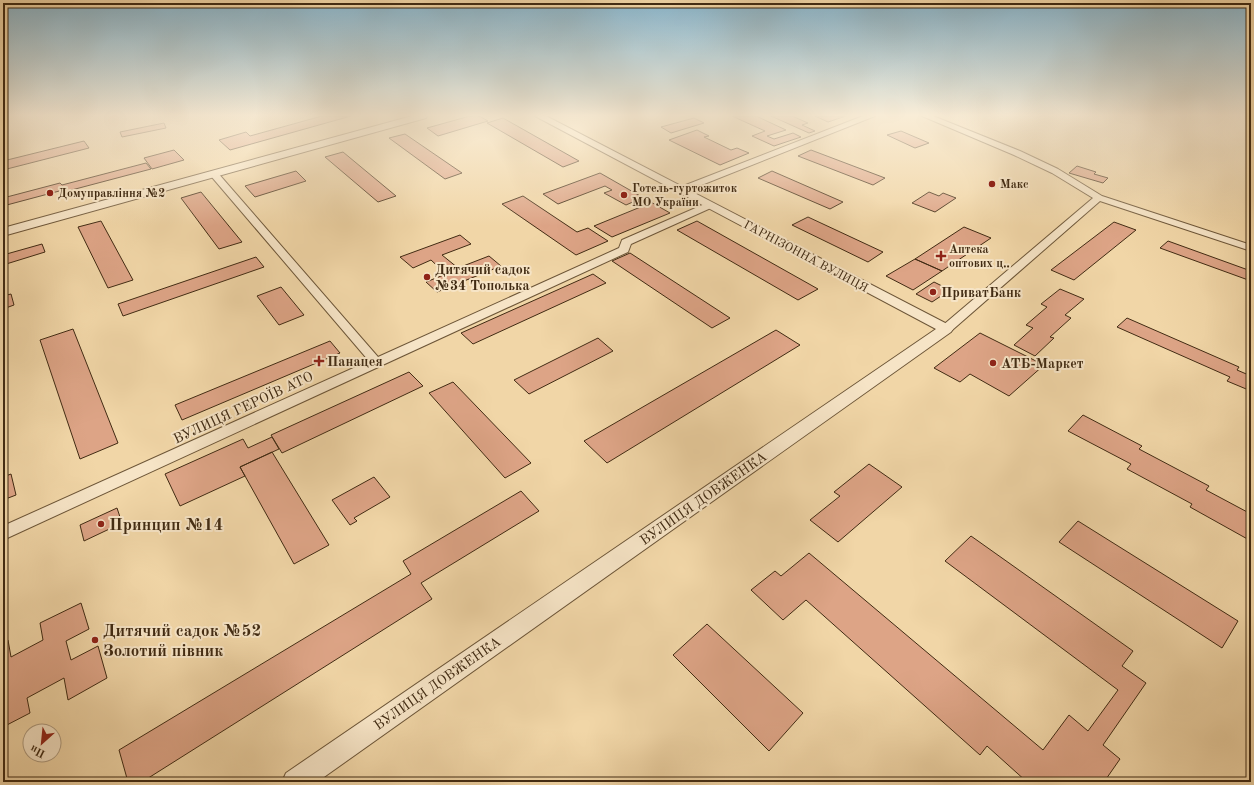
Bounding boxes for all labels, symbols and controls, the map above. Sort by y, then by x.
marker: Макс [987,179,997,189]
place label: Макс [1000,179,1029,191]
place label: Готель-гуртожиток МО України [632,183,738,209]
marker: Домуправління №2 [45,188,55,198]
place label: Домуправління №2 [58,188,165,200]
marker: Готель-гуртожиток МО України [619,190,629,200]
street label: ГАРНІЗОННА ВУЛИЦЯ [741,219,870,295]
place label: Аптека оптових ц‥ [949,244,1010,270]
marker: Аптека оптових ц‥ [936,251,946,261]
place label: Дитячий садок №34 Тополька [435,263,531,293]
marker: Дитячий садок №34 Тополька [422,272,432,282]
place label: ПриватБанк [941,286,1022,300]
marker: ПриватБанк [928,287,938,297]
place label: Панацея [327,355,383,369]
marker: Панацея [314,356,324,366]
place label: АТБ-Маркет [1001,357,1084,371]
marker: АТБ-Маркет [988,358,998,368]
street label: ВУЛИЦЯ ГЕРОЇВ АТО [170,367,316,446]
street label: ВУЛИЦЯ ДОВЖЕНКА [638,450,770,548]
place label: Принцип №14 [109,517,223,534]
marker: Принцип №14 [96,519,106,529]
place label: Дитячий садок №52 Золотий півник [103,623,261,660]
marker: Дитячий садок №52 Золотий півник [90,635,100,645]
street label: ВУЛИЦЯ ДОВЖЕНКА [372,635,504,733]
north arrow [22,723,62,763]
text: Пн [29,742,47,759]

